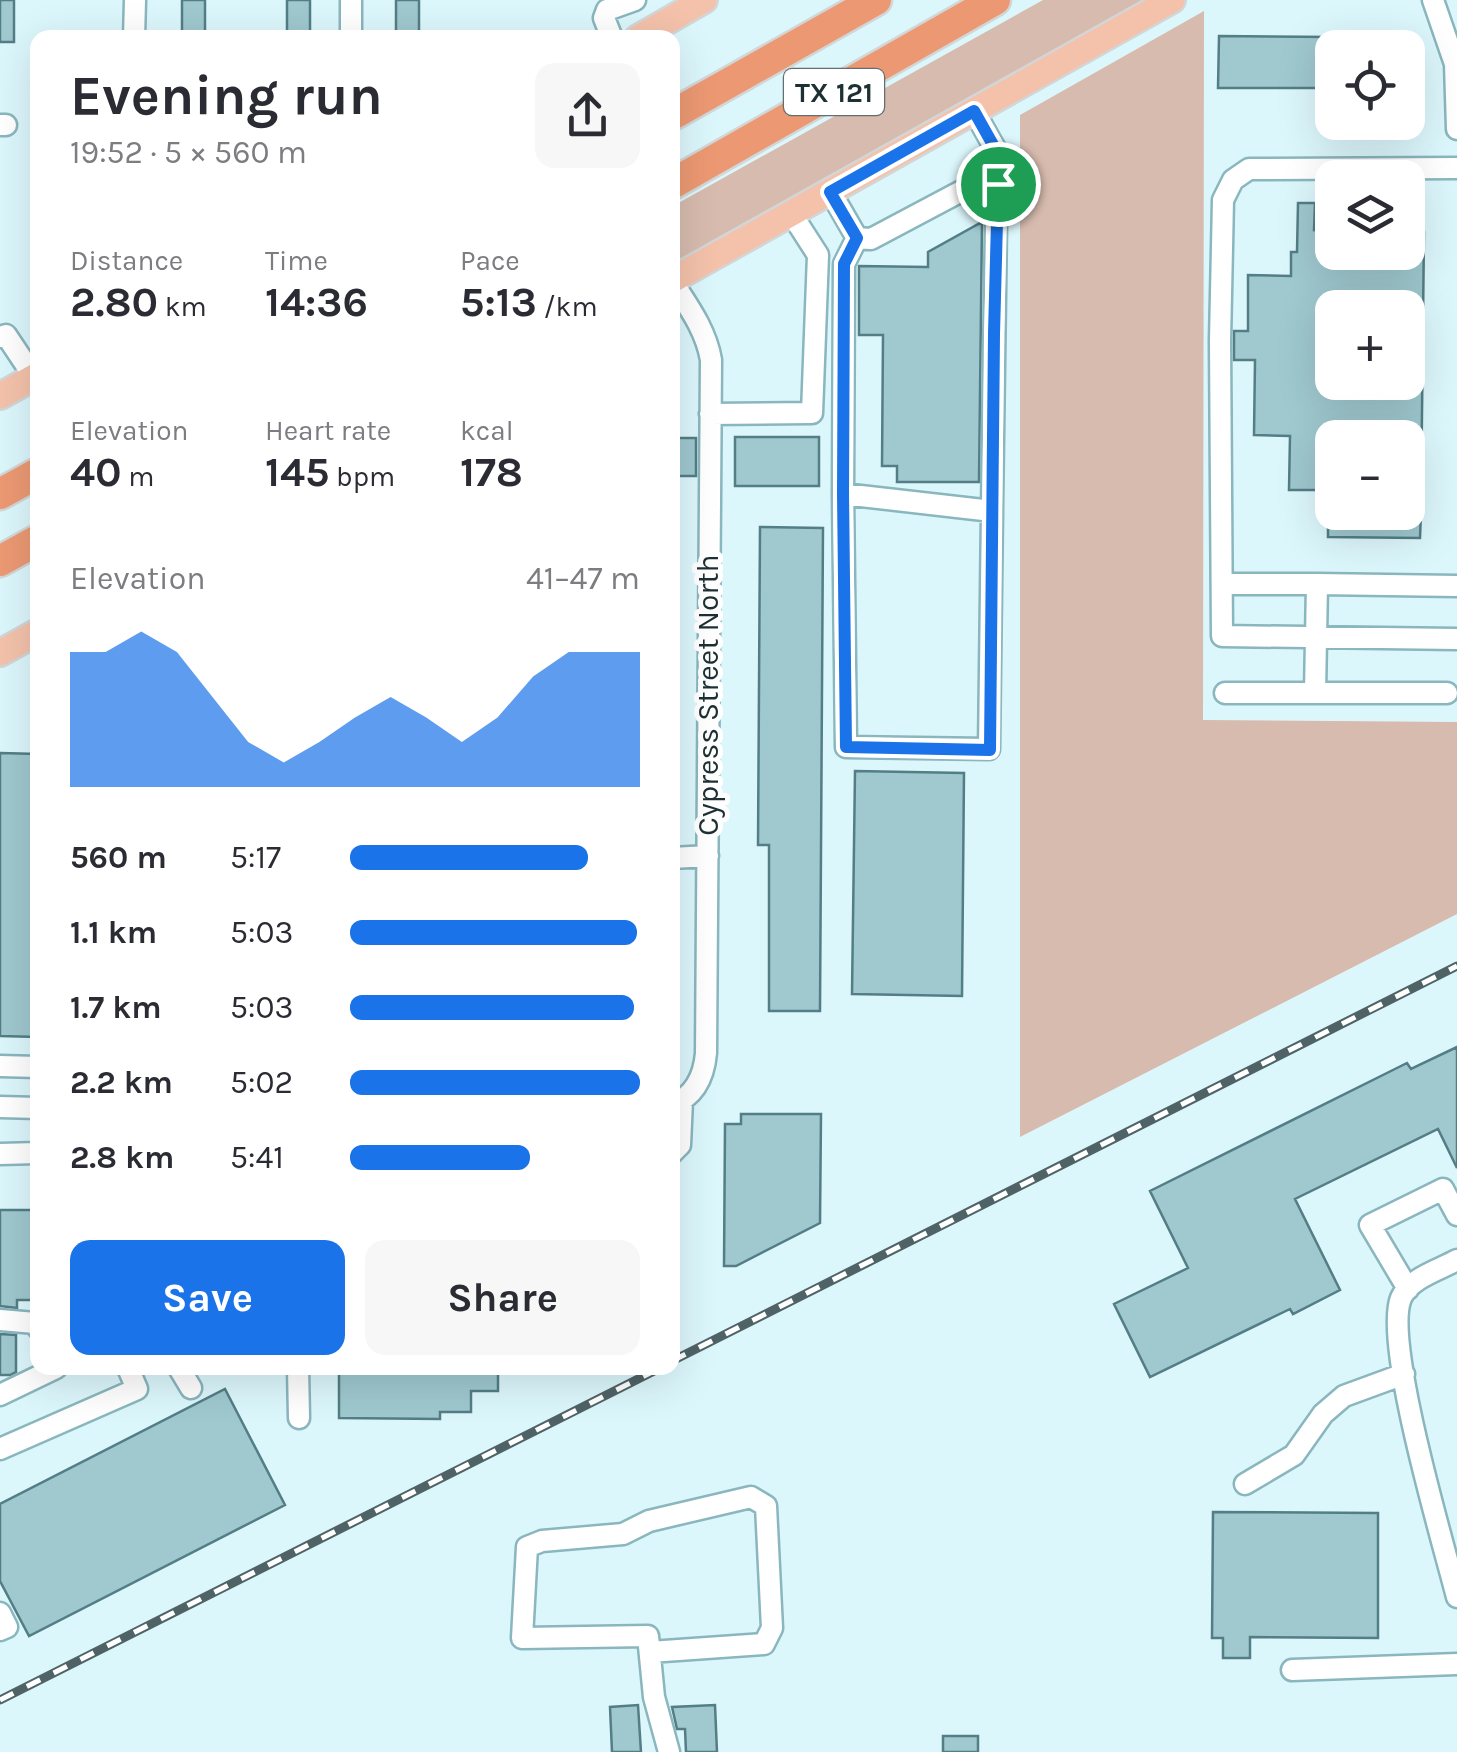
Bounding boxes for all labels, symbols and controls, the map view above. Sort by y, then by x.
map controls [1315,30,1425,530]
button: locate [1315,30,1425,140]
button: share [535,63,640,168]
text: Evening run [70,64,383,128]
road number: TX 121 [784,69,884,115]
text: 19:52 · 5 × 560 m [70,134,307,171]
pin [956,142,1041,227]
icon: arrive [971,157,1026,212]
button: layers [1315,160,1425,270]
text: Distance [70,244,183,277]
text: Time [265,244,328,277]
text: Pace [460,244,520,277]
text: 2.80 [70,277,158,327]
text: 14:36 [265,277,368,327]
text: 5:13 [460,277,537,327]
text: km [158,290,207,323]
text: /km [537,290,598,323]
button: + [1315,290,1425,400]
text: Elevation [70,414,189,447]
text: Heart rate [265,414,391,447]
text: kcal [460,414,513,447]
button: − [1315,420,1425,530]
text: 40 [70,447,122,497]
text: 145 [265,447,329,497]
text: 178 [460,447,523,497]
text: m [122,460,154,493]
text: bpm [329,460,395,493]
street label: Cypress Street North [690,554,726,836]
text: Elevation [70,560,205,597]
text: 41–47 m [526,560,640,597]
text: 560 m [70,839,167,876]
text: 5:17 [230,839,281,876]
text: 1.1 km [70,914,157,951]
text: 5:03 [230,914,293,951]
text: 1.7 km [70,989,162,1026]
text: 5:03 [230,989,293,1026]
text: 2.2 km [70,1064,173,1101]
text: 5:02 [230,1064,293,1101]
text: 2.8 km [70,1139,174,1176]
text: 5:41 [230,1139,284,1176]
button: Save [70,1240,345,1355]
button: Share [365,1240,640,1355]

